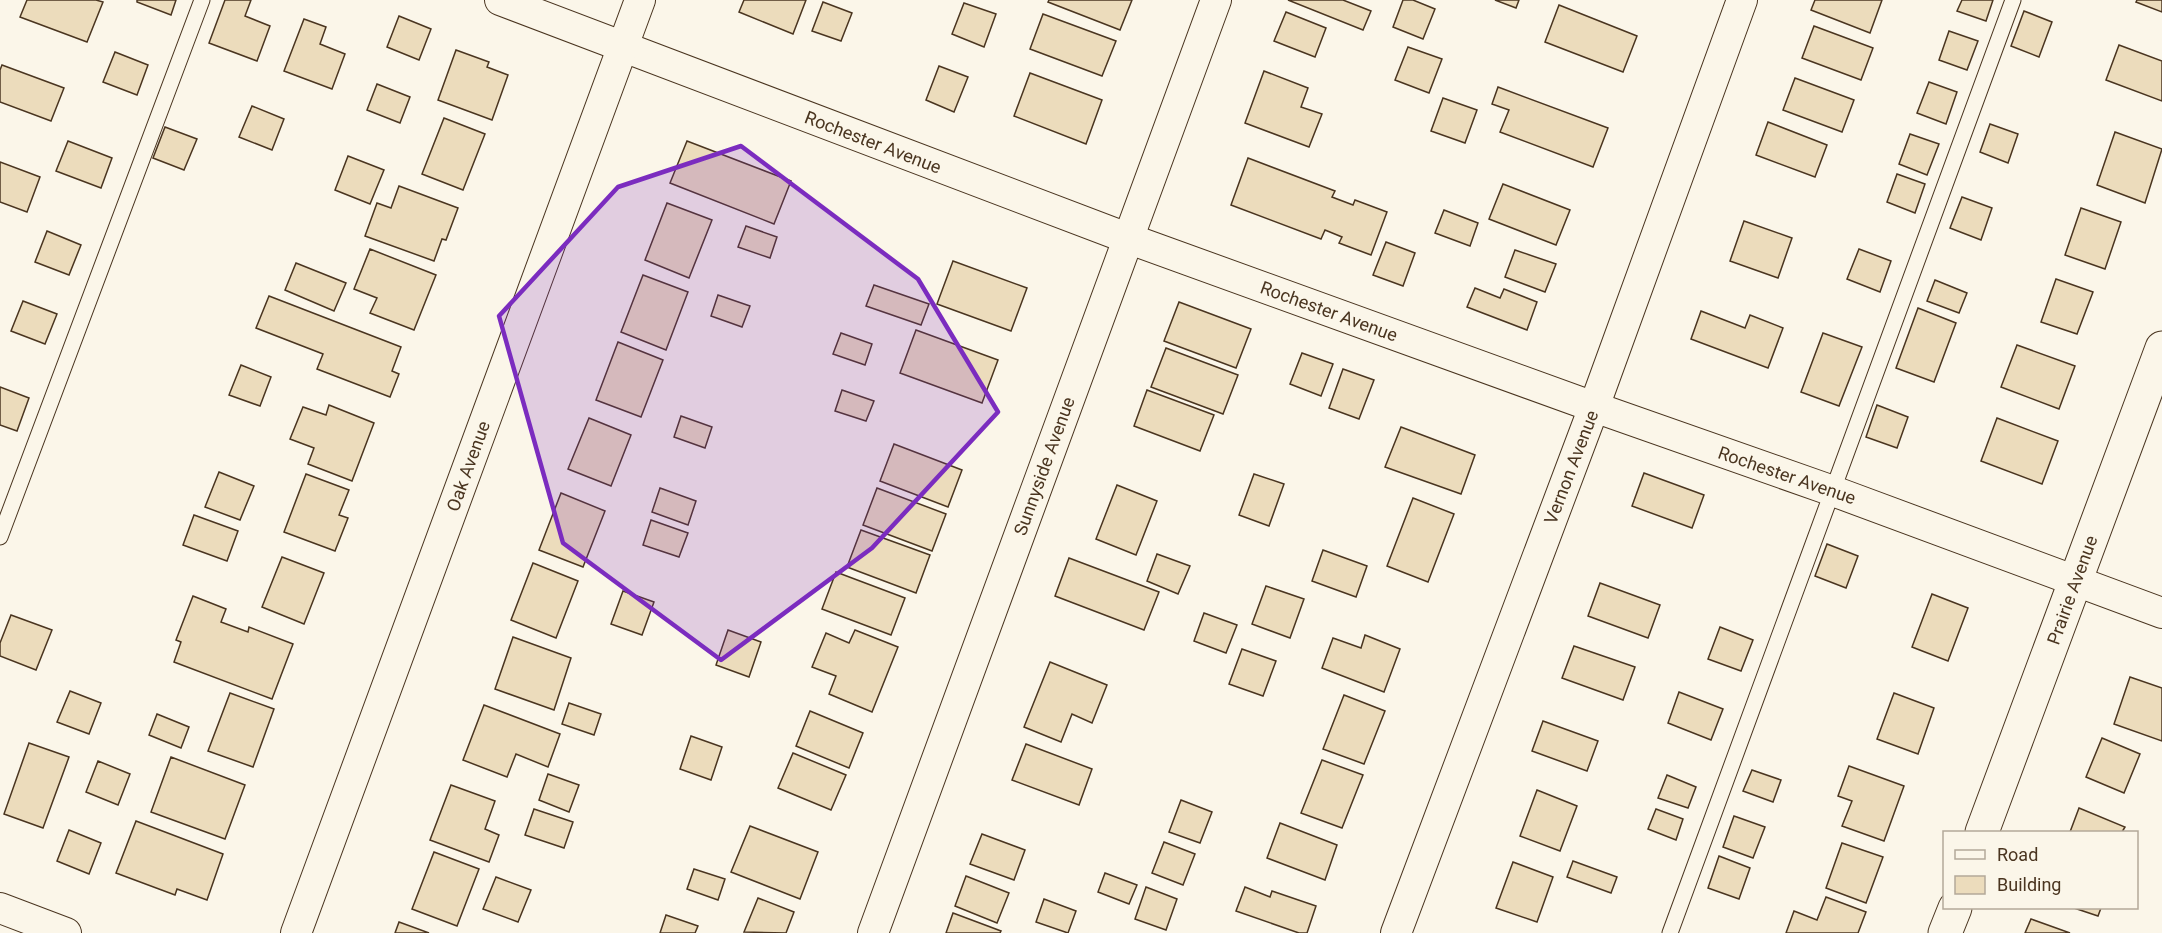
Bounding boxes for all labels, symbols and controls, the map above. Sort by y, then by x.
street label: Rochester Avenue [802,106,944,178]
street label: Rochester Avenue [1258,276,1400,346]
street label: Sunnyside Avenue [1009,394,1079,538]
street label: Vernon Avenue [1540,407,1602,527]
street label: Oak Avenue [442,418,494,514]
street label: Rochester Avenue [1715,442,1859,508]
street label: Prairie Avenue [2043,533,2101,647]
legend [1943,831,2138,909]
text: Road [1997,844,2038,865]
text: Building [1997,874,2061,895]

